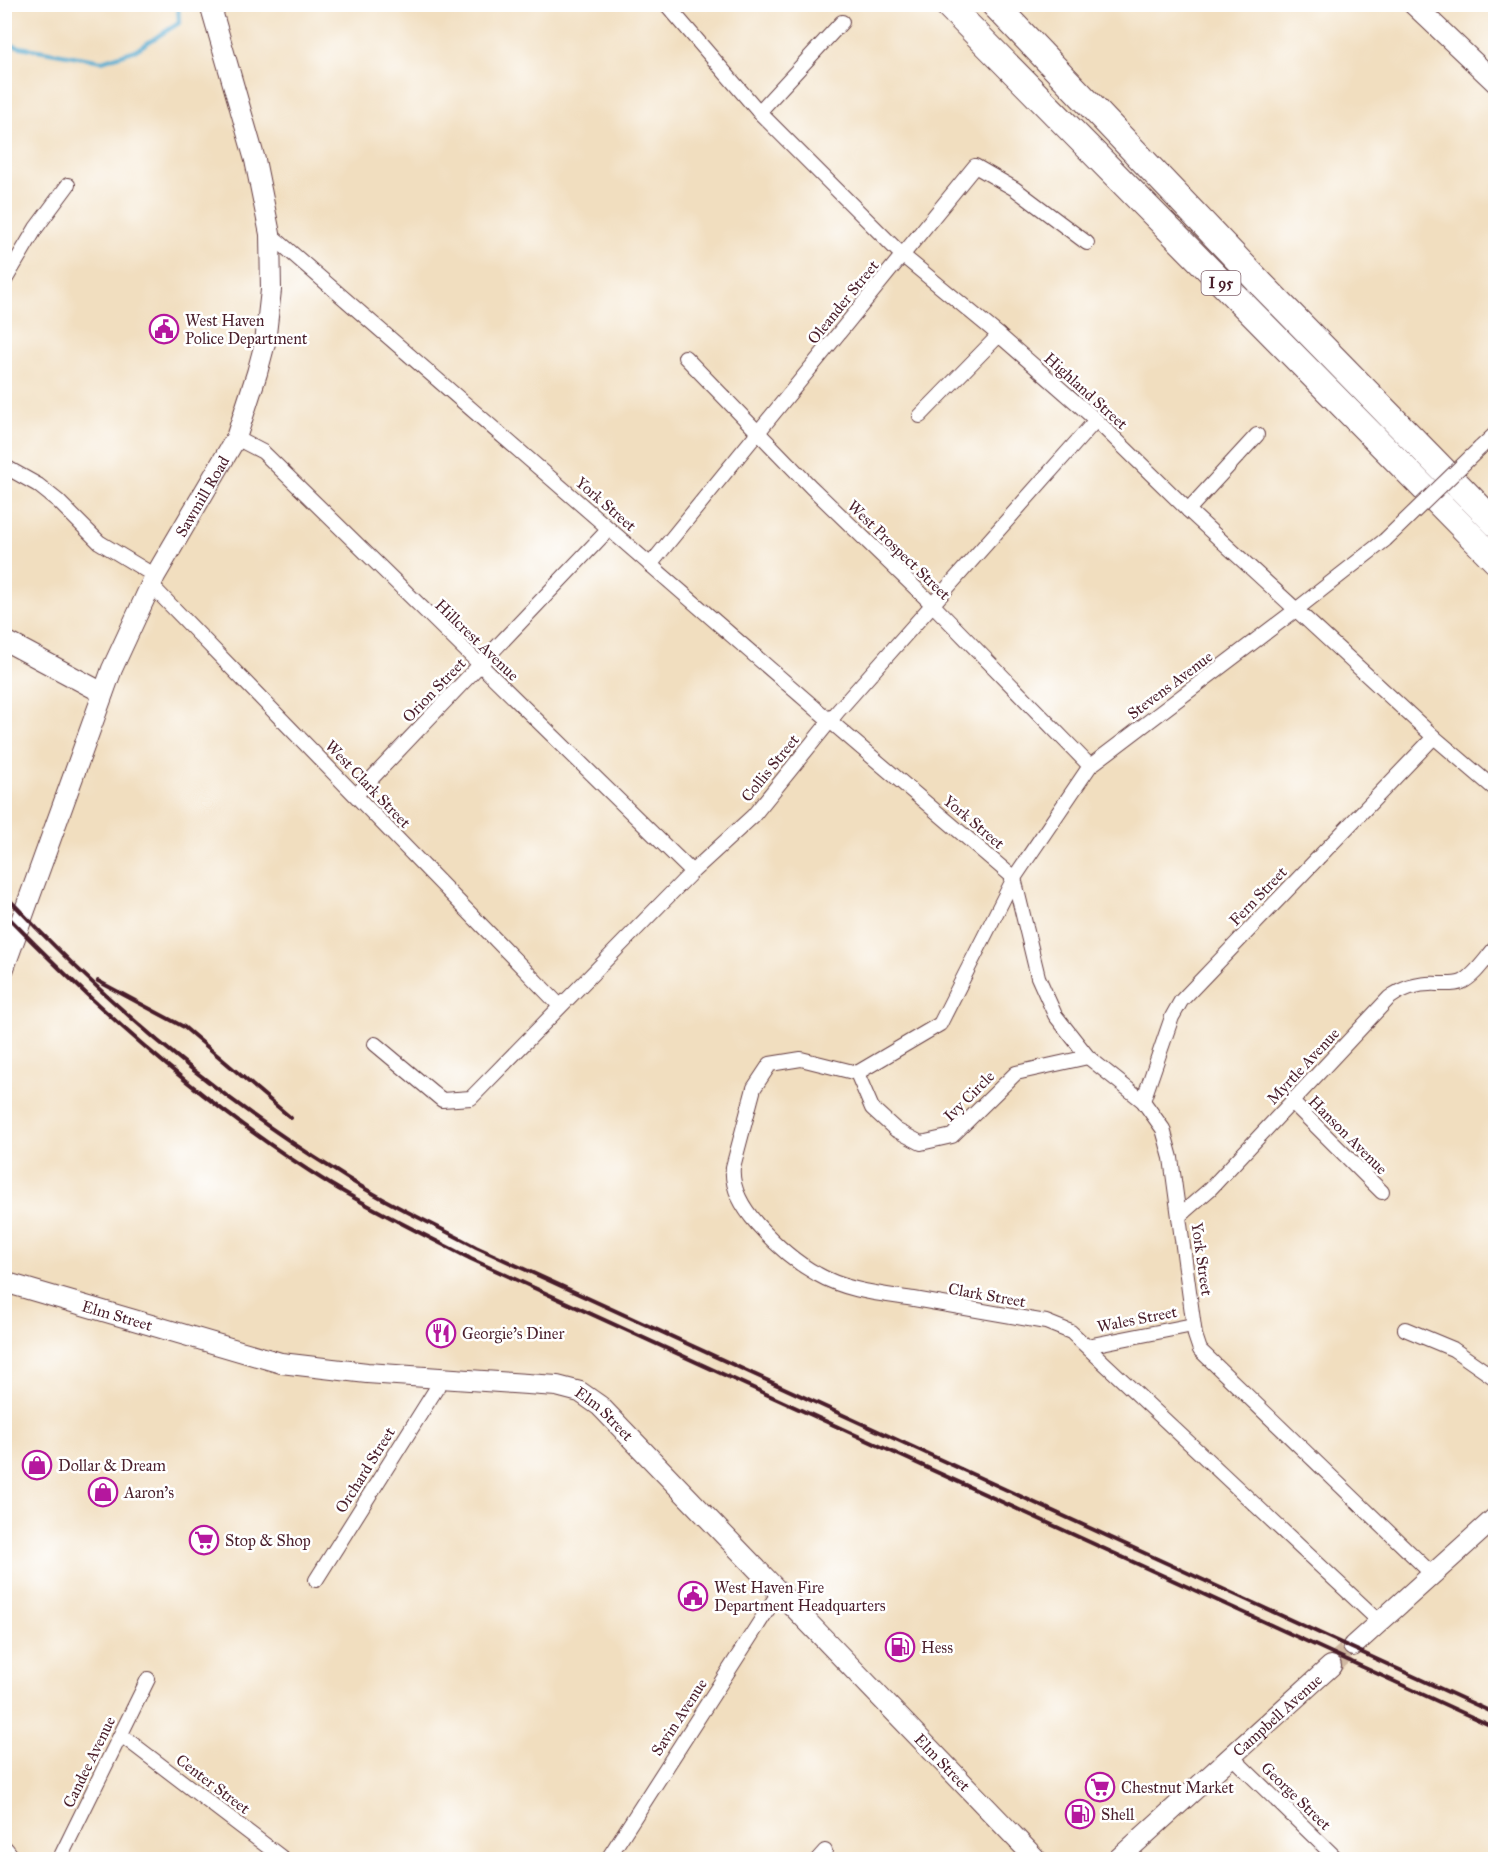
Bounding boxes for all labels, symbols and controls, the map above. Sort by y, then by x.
street label: Oleander Street [803,256,883,348]
road number: I 95 [1202,271,1240,295]
place label: West Haven Police Department [185,311,308,348]
public building icon: West Haven Police Department [148,313,180,345]
street label: Highland Street [1040,349,1132,434]
street label: Sawmill Road [171,452,233,540]
street label: York Street [572,473,640,536]
street label: West Prospect Street [844,496,955,604]
street label: Hillcrest Avenue [431,595,523,685]
street label: Stevens Avenue [1124,647,1217,723]
street label: Orion Street [398,653,470,726]
street label: Collis Street [737,730,803,805]
street label: West Clark Street [321,736,415,832]
street label: York Street [940,791,1009,853]
street label: Fern Street [1225,862,1291,929]
street label: Myrtle Avenue [1263,1024,1343,1108]
street label: Ivy Circle [940,1066,999,1125]
street label: Hanson Avenue [1305,1092,1392,1179]
street label: York Street [1187,1221,1217,1297]
street label: Clark Street [947,1279,1028,1311]
street label: Elm Street [80,1296,155,1335]
street label: Wales Street [1095,1302,1179,1336]
restaurant icon: Georgie’s Diner [425,1317,457,1349]
place label: Georgie’s Diner [462,1324,564,1344]
street label: Elm Street [572,1382,638,1445]
street label: Orchard Street [331,1423,399,1516]
shop icon: Dollar & Dream [21,1449,53,1481]
place label: Dollar & Dream [58,1456,167,1475]
shop icon: Aaron’s [87,1476,119,1508]
place label: Aaron’s [123,1483,174,1502]
supermarket icon: Stop & Shop [188,1524,220,1556]
place label: Stop & Shop [225,1531,311,1550]
place label: West Haven Fire Department Headquarters [714,1578,886,1616]
public building icon: West Haven Fire Department Headquarters [677,1580,709,1612]
fuel station icon: Hess [884,1631,916,1663]
place label: Hess [921,1638,953,1657]
street label: Campbell Avenue [1229,1669,1326,1760]
street label: Savin Avenue [647,1675,711,1759]
street label: Candee Avenue [59,1713,119,1811]
street label: Elm Street [911,1729,975,1795]
street label: Center Street [172,1750,254,1818]
street label: George Street [1256,1758,1335,1835]
supermarket icon: Chestnut Market [1084,1771,1116,1803]
place label: Chestnut Market [1121,1778,1234,1797]
fuel station icon: Shell [1064,1798,1096,1830]
place label: Shell [1101,1805,1135,1824]

